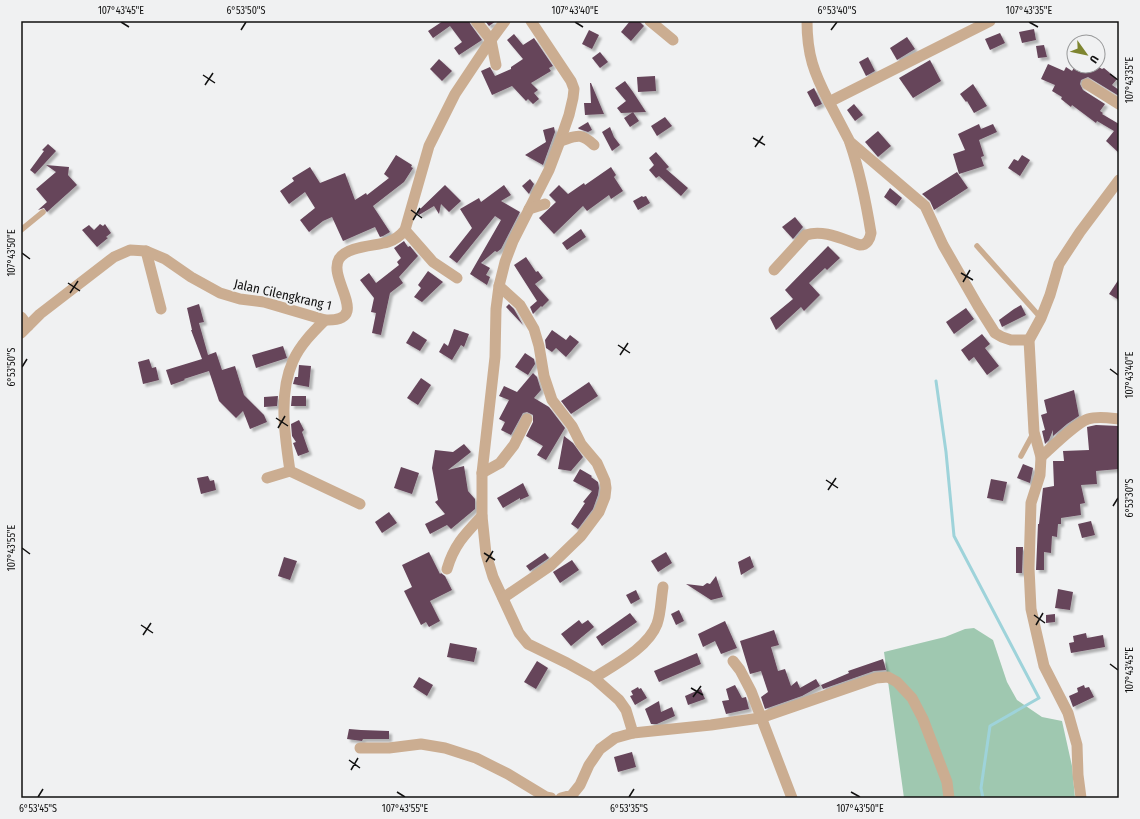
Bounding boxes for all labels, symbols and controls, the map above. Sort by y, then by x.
text: 107°43'45"E [98,5,144,17]
text: 6°53'50"S [226,5,266,17]
text: 107°43'40"E [551,5,599,17]
text: 6°53'40"S [818,5,856,17]
text: 107°43'35"E [1006,5,1052,17]
north arrow [1066,34,1106,74]
text: U [1087,53,1101,65]
text: 107°43'35"E [1124,57,1136,103]
text: 107°43'50"E [6,229,18,277]
street label: Jalan Cilengkrang 1 [233,276,333,313]
text: 6°53'50"S [6,347,18,387]
text: 107°43'40"E [1124,351,1136,399]
text: 6°53'30"S [1124,478,1136,517]
text: 107°43'55"E [6,525,18,571]
text: 107°43'45"E [1124,647,1136,693]
text: 6°53'45"S [19,803,57,815]
text: 107°43'55"E [382,803,428,815]
text: 6°53'35"S [610,803,648,815]
text: 107°43'50"E [836,803,884,815]

